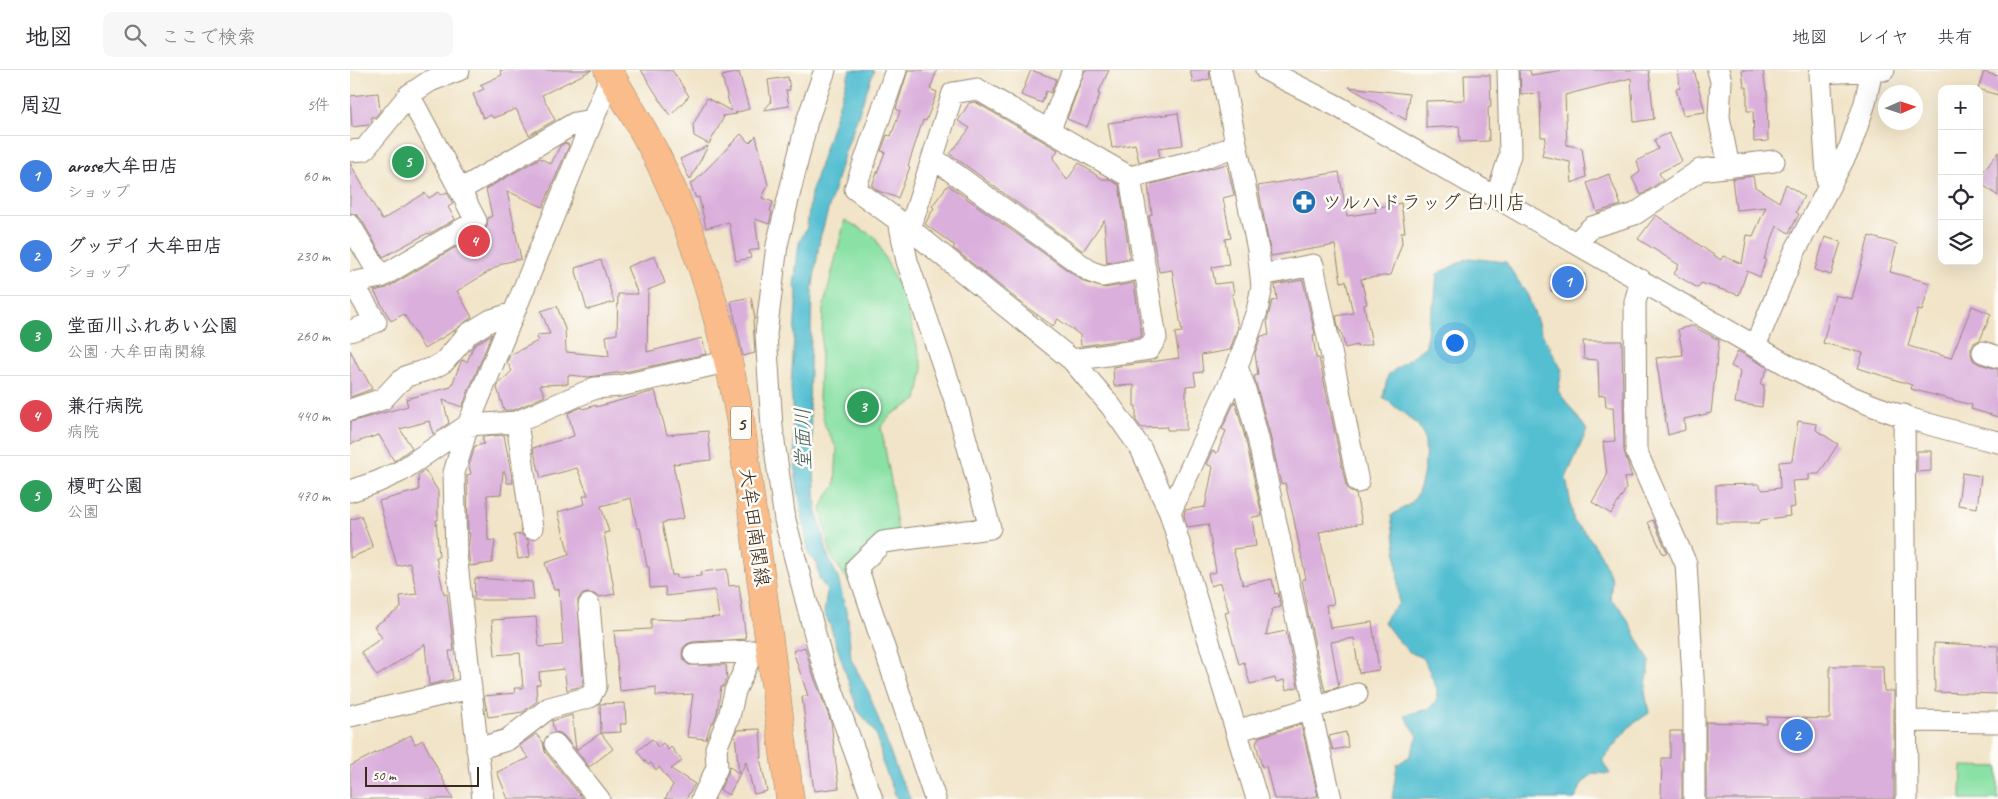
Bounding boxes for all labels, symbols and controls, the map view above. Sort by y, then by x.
search box [103,12,453,57]
icon: search [121,21,149,49]
text: 地図 [25,22,73,52]
text: ここで検索 [161,25,256,49]
text: 地図 [1792,26,1828,48]
text: レイヤ [1856,26,1909,48]
text: 共有 [1937,26,1973,48]
north arrow [1878,85,1923,130]
map controls [1938,85,1983,265]
button: + [1938,85,1983,130]
text: 周辺 [20,92,62,118]
text: 5件 [307,95,330,115]
button: − [1938,130,1983,175]
pin: 5 [392,143,424,181]
text: arose大牟田店 [67,154,178,178]
text: 1 [32,166,40,186]
text: 60 m [303,166,330,186]
button: locate [1938,175,1983,220]
text: ショップ [67,182,130,202]
pharmacy icon: ツルハドラッグ 白川店 [1291,189,1317,215]
place label: ツルハドラッグ 白川店 [1322,190,1526,215]
button: layers [1938,220,1983,265]
pin: 4 [458,222,490,260]
text: グッデイ 大牟田店 [67,234,222,258]
text: 2 [32,246,40,266]
text: 230 m [296,246,330,266]
text: ショップ [67,262,130,282]
pin: 1 [1552,263,1584,301]
text: 堂面川ふれあい公園 [67,314,238,338]
text: 3 [32,326,40,346]
text: 260 m [296,326,330,346]
your location [1442,330,1468,356]
text: 公園 · 大牟田南関線 [67,342,206,362]
pin: 3 [847,388,879,426]
text: 兼行病院 [67,394,143,418]
text: 4 [32,406,40,426]
text: 440 m [296,406,330,426]
road number: 5 [731,406,751,439]
water label: 堂面川 [789,407,817,471]
text: 病院 [67,422,99,442]
street label: 大牟田南関線 [734,466,775,588]
text: 榎町公園 [67,474,143,498]
text: 5 [33,486,39,506]
text: 470 m [296,486,330,506]
text: 公園 [67,502,99,522]
pin: 2 [1781,716,1813,754]
scale bar [365,764,479,787]
text: 50 m [372,767,396,784]

